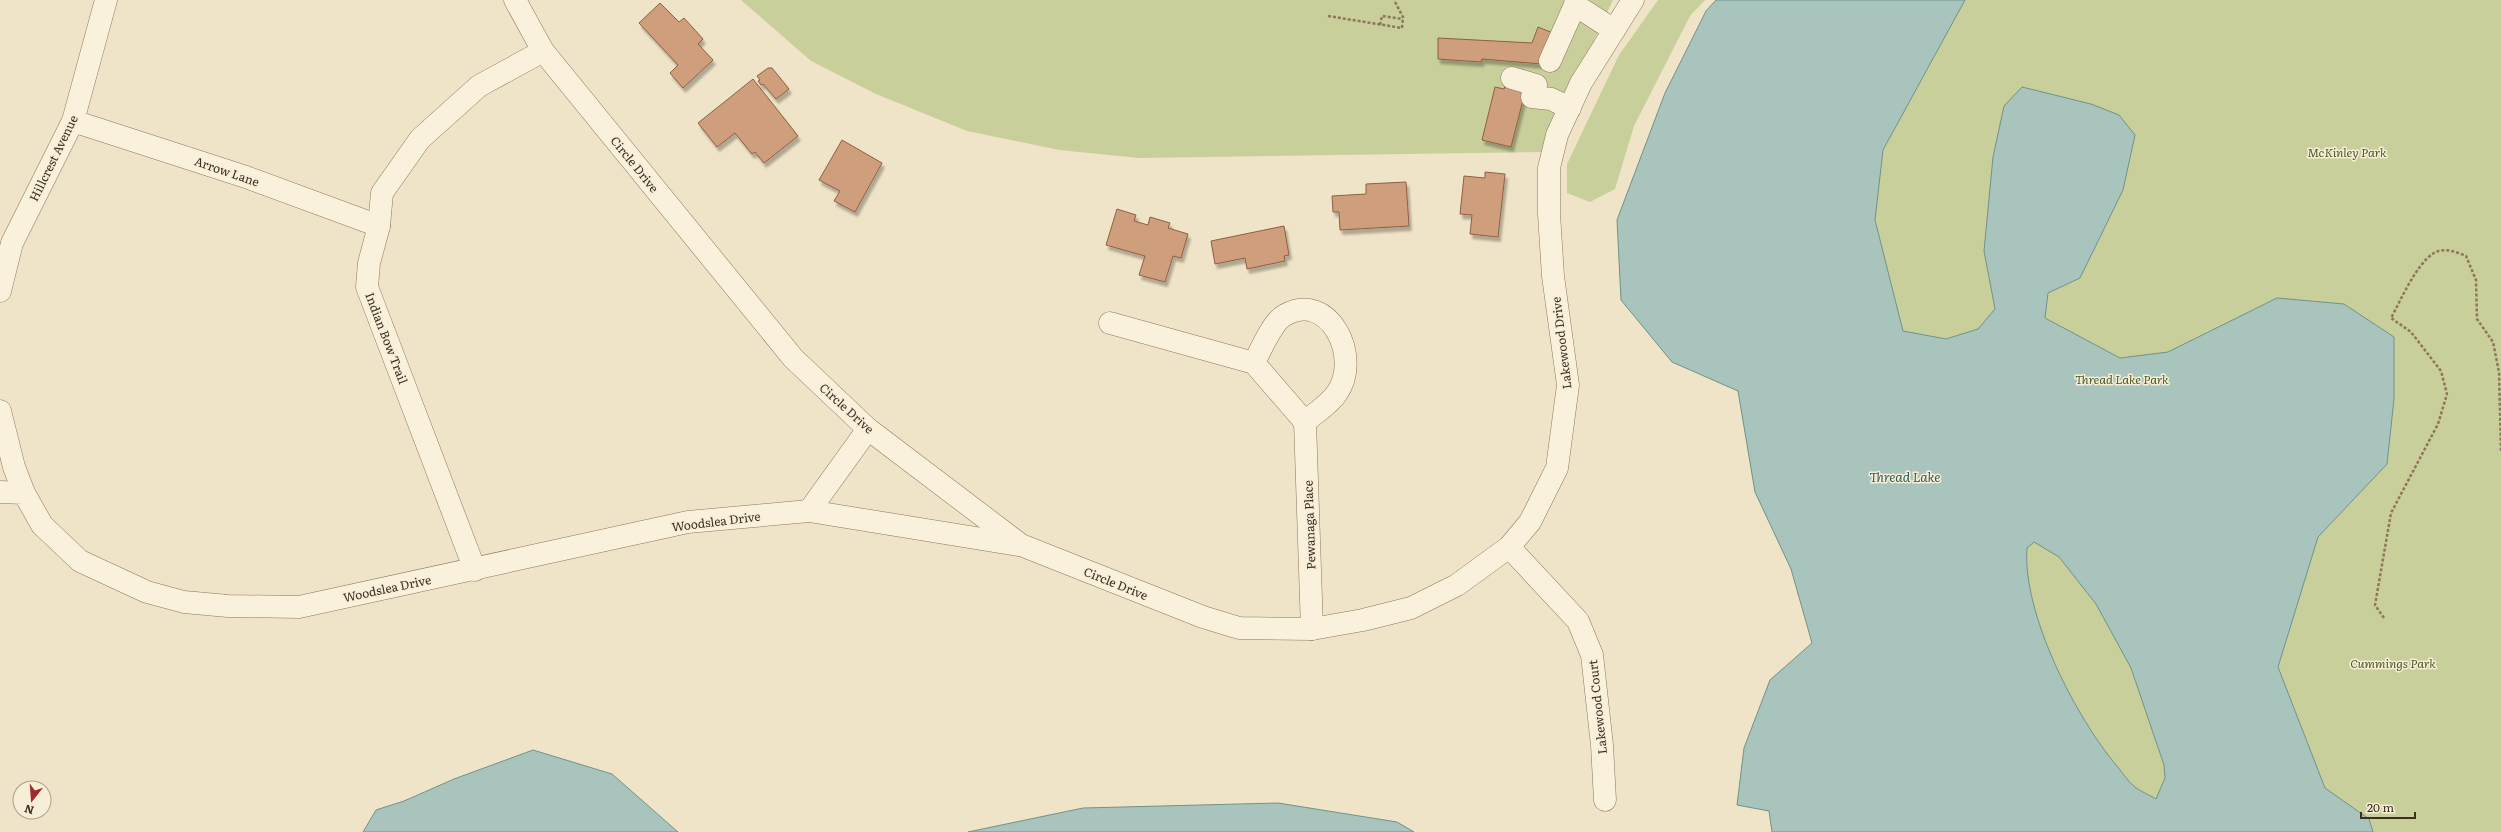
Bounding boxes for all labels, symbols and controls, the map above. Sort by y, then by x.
street label: Hillcrest Avenue [24,112,82,204]
street label: Circle Drive [607,132,663,196]
park label: McKinley Park [2308,143,2387,161]
street label: Arrow Lane [192,151,262,191]
street label: Indian Bow Trail [361,289,413,387]
street label: Lakewood Drive [1546,296,1576,390]
park label: Thread Lake Park [2075,370,2169,388]
street label: Circle Drive [816,379,878,437]
water label: Thread Lake [1869,467,1941,486]
street label: Pewanaga Place [1298,480,1320,570]
street label: Woodslea Drive [671,507,761,535]
street label: Circle Drive [1081,562,1151,604]
street label: Woodslea Drive [341,570,433,606]
park label: Cummings Park [2350,654,2436,672]
street label: Lakewood Court [1583,659,1611,755]
north arrow [12,780,52,820]
scale bar [2361,794,2415,820]
text: 20 m [2367,798,2394,816]
text: N [22,802,36,820]

